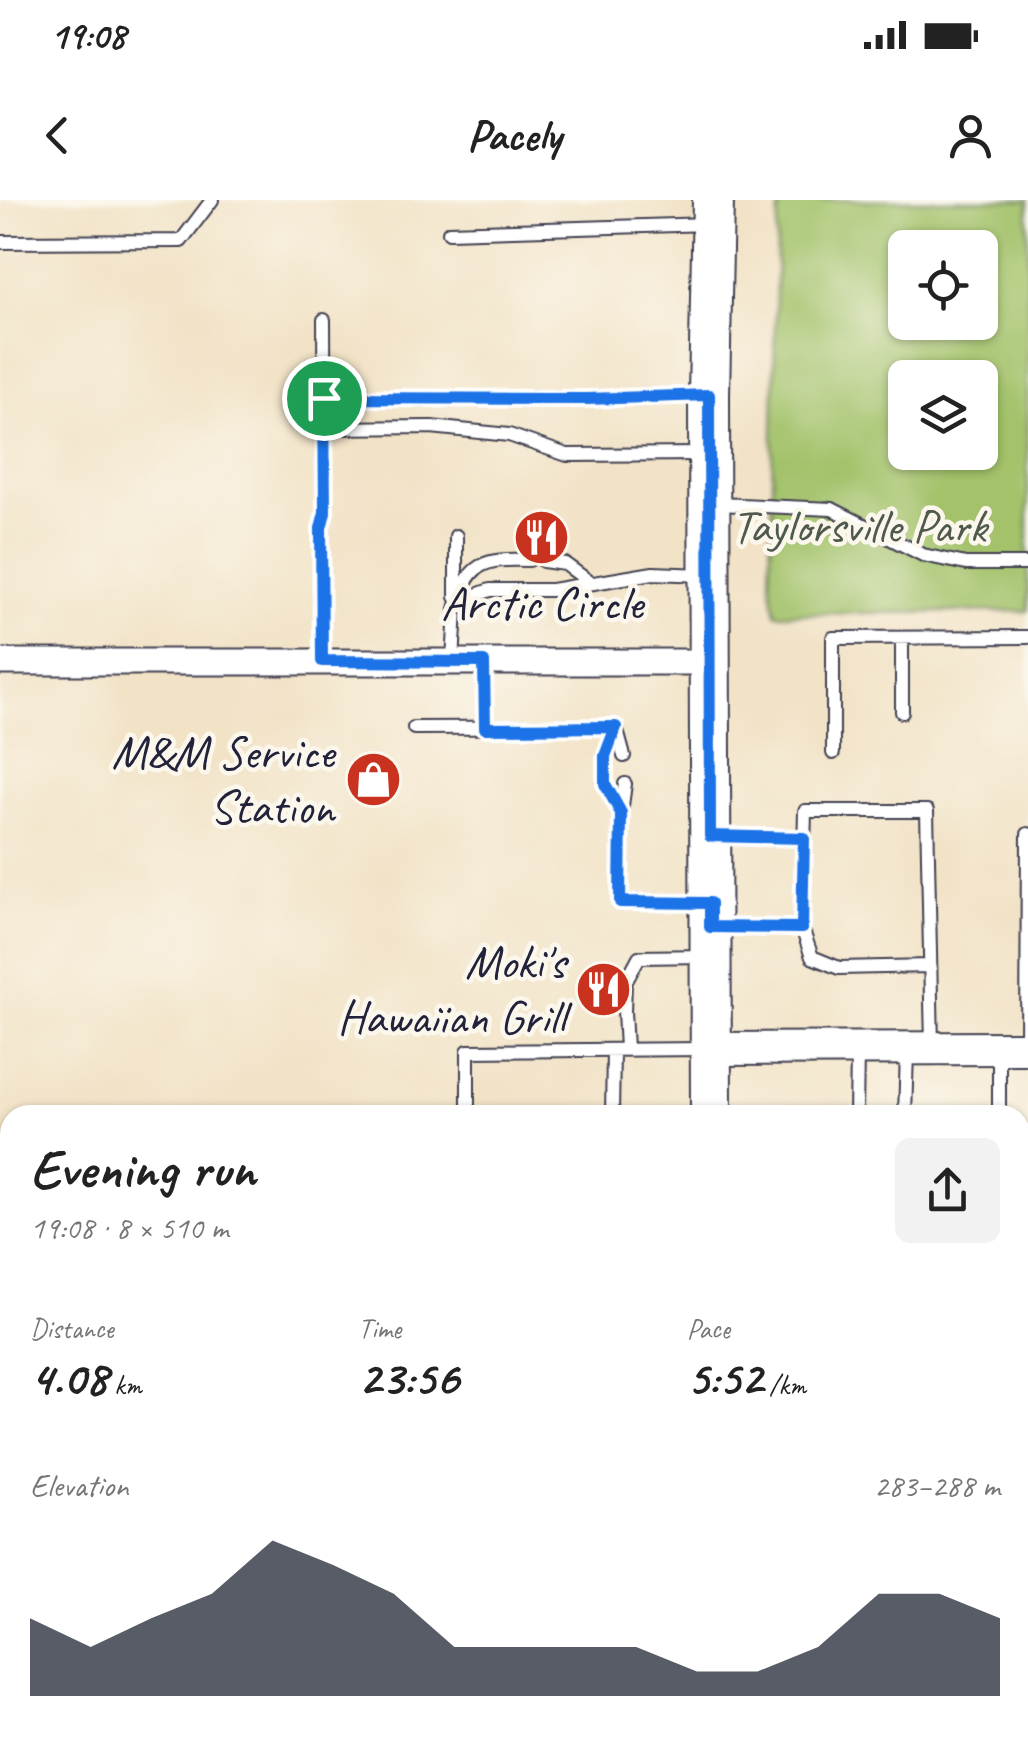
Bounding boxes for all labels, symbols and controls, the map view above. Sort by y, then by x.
text: 19:08 [50,12,125,59]
text: Pacely [467,107,561,164]
icon: back [30,108,85,163]
icon: person [943,108,998,163]
map controls [888,230,998,470]
button: locate [888,230,998,340]
pin [282,356,367,441]
button: layers [888,360,998,470]
icon: arrive [297,371,352,426]
park label: Taylorsville Park [732,496,990,556]
restaurant icon: Arctic Circle [512,508,572,568]
place label: Arctic Circle [441,573,646,633]
place label: M&M Service Station [112,722,337,837]
shop icon: M&M Service Station [343,749,403,809]
place label: Moki's Hawaiian Grill [337,932,573,1047]
restaurant icon: Moki's Hawaiian Grill [574,959,634,1019]
text: Evening run [30,1134,255,1204]
button: share [895,1138,1000,1243]
text: 19:08 · 8 × 510 m [30,1207,228,1248]
text: Distance [30,1311,114,1346]
text: Time [358,1311,401,1346]
text: Pace [687,1311,730,1346]
text: 4.08 [30,1346,107,1409]
text: 23:56 [358,1346,458,1409]
text: 5:52 [687,1346,762,1409]
text: km [107,1367,142,1402]
text: /km [762,1367,806,1402]
text: Elevation [30,1465,128,1506]
text: 283–288 m [874,1465,1000,1506]

